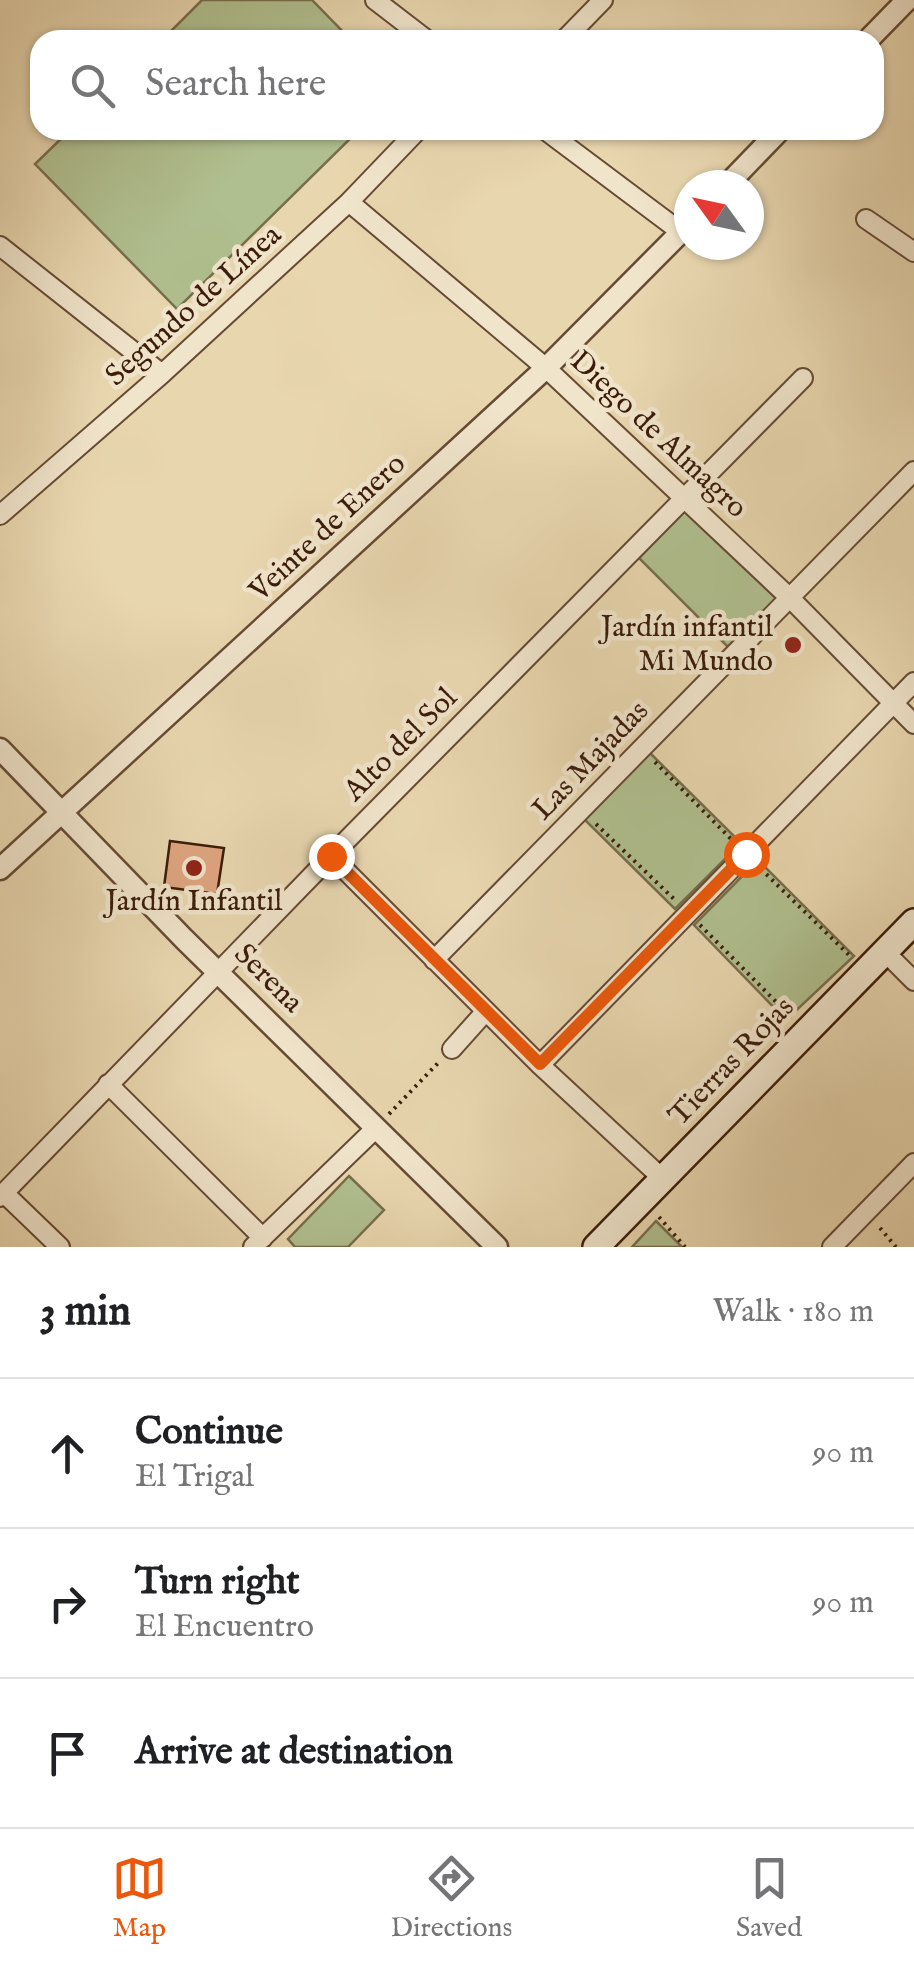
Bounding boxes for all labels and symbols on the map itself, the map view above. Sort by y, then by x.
north arrow [674,170,764,260]
street label: Segundo de Línea [98,217,290,395]
street label: Diego de Almagro [561,343,755,527]
street label: Veinte de Enero [241,446,414,611]
place label: Jardín infantil Mi Mundo [598,609,774,681]
marker: Jardín infantil Mi Mundo [782,634,804,656]
street label: Alto del Sol [335,680,466,811]
street label: Las Majadas [524,693,658,829]
route start [724,832,770,878]
route end [309,834,355,880]
marker: Jardín Infantil [183,857,205,879]
place label: Jardín Infantil [102,883,283,921]
street label: Serena [225,936,311,1022]
street label: Tierras Rojas [661,989,803,1135]

